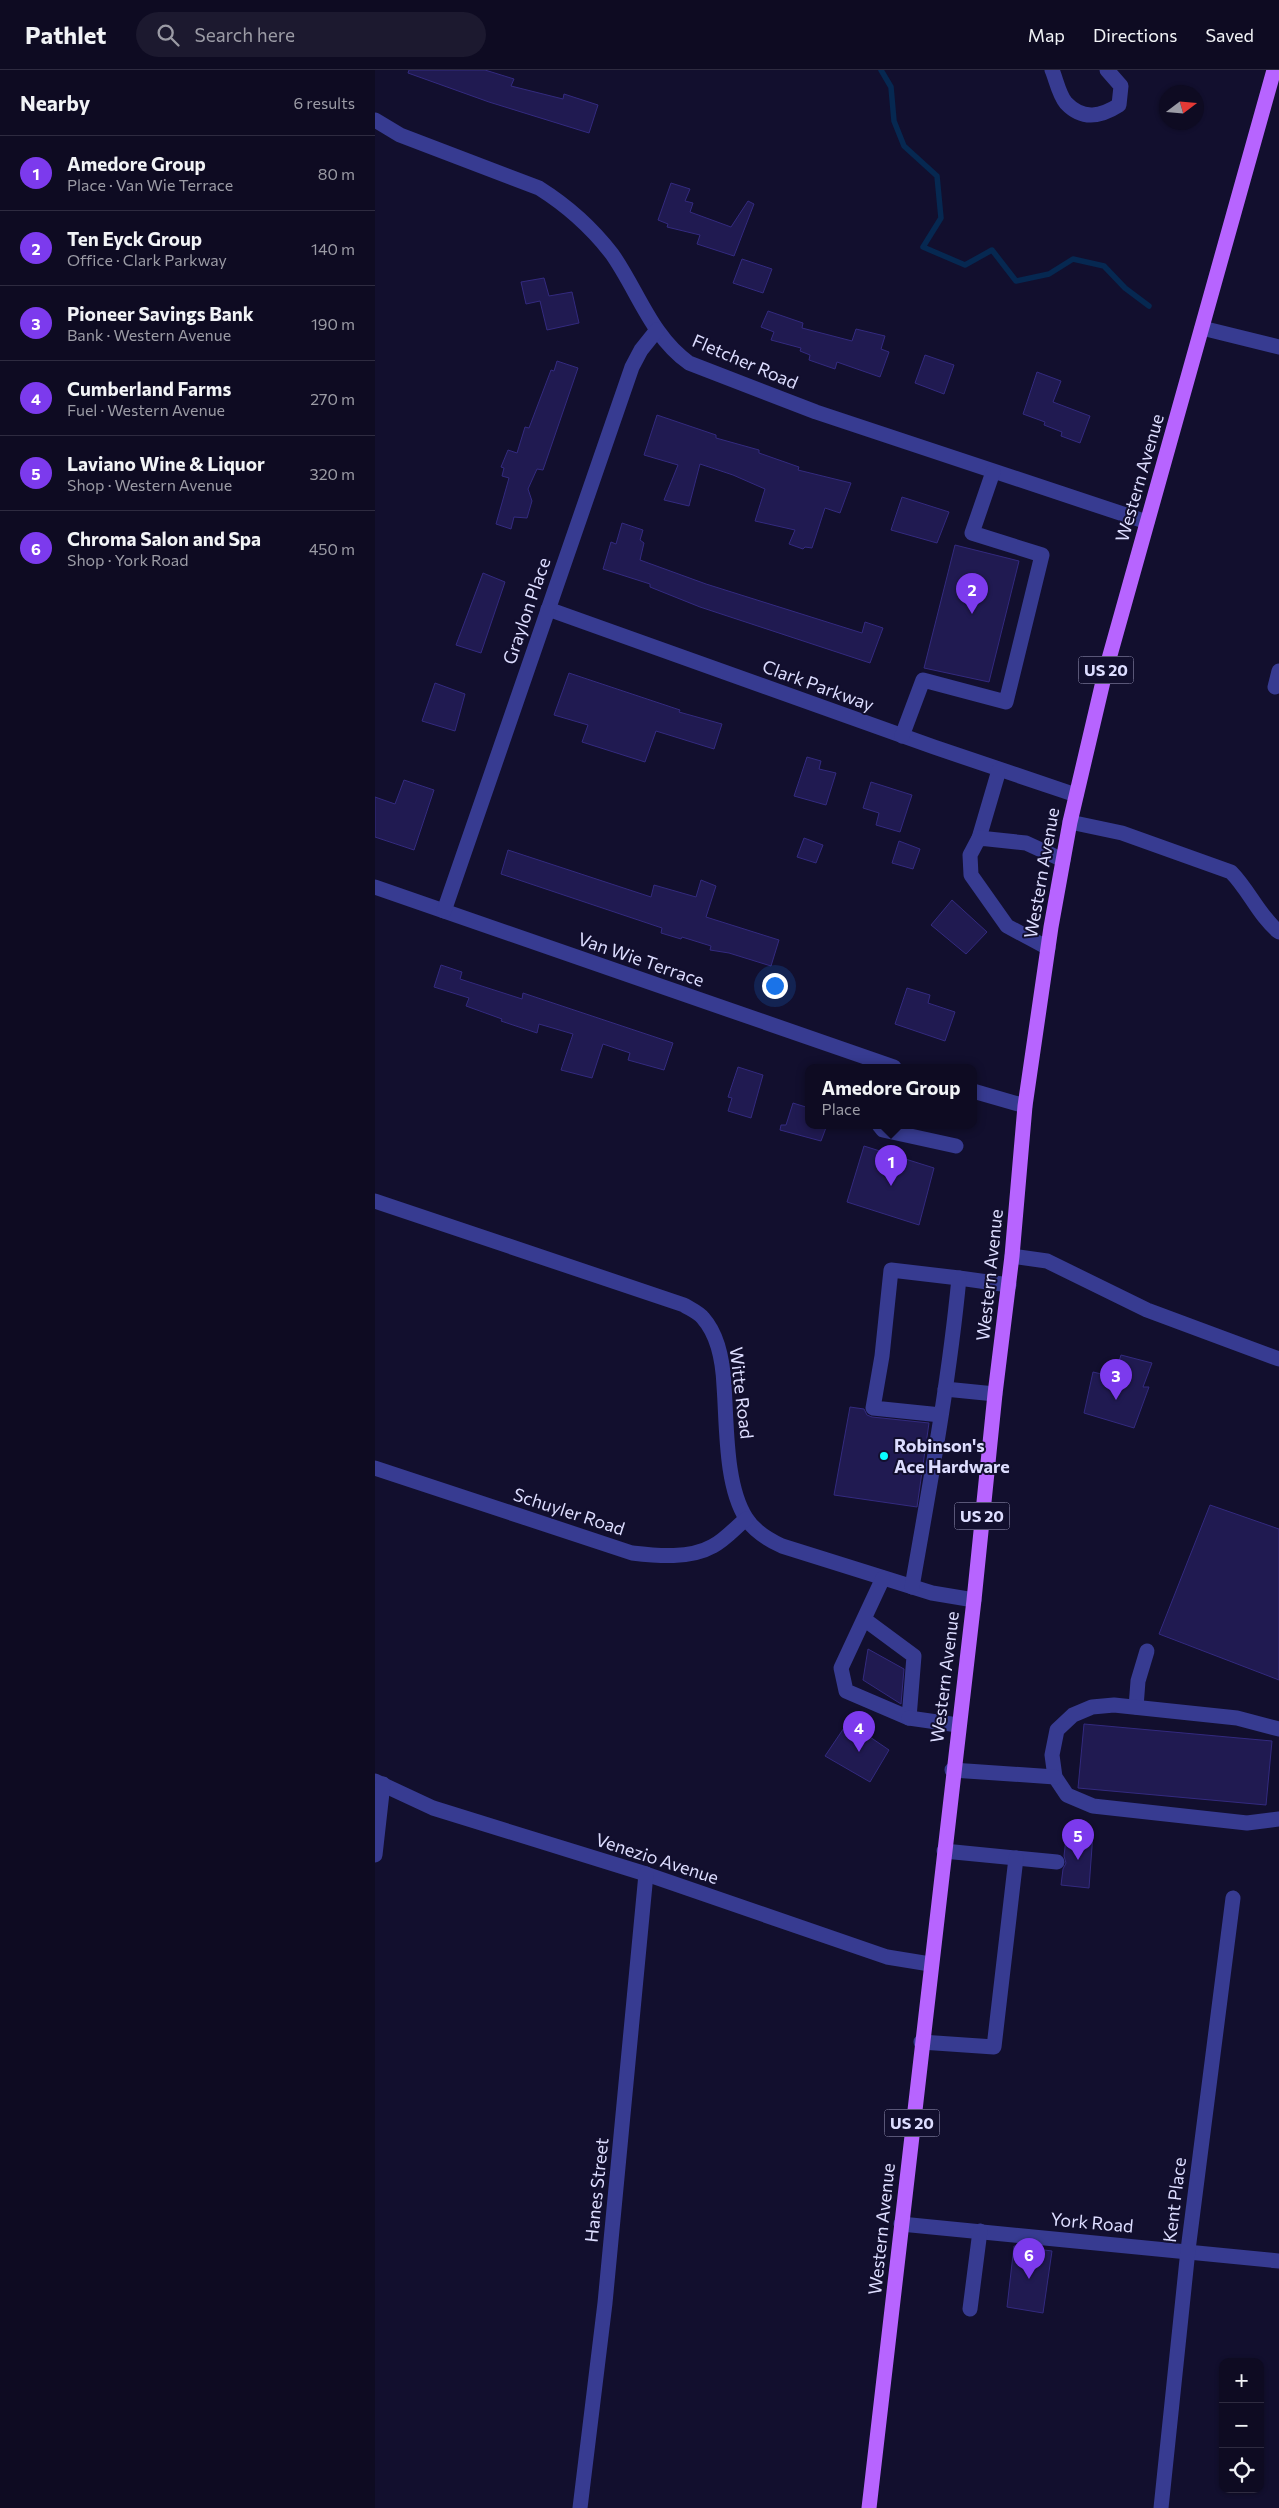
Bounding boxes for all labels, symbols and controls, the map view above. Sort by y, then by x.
search box [136,12,486,57]
text: Pathlet [25,20,106,49]
icon: search [154,21,182,49]
text: Search here [194,23,295,46]
text: Map [1028,24,1065,46]
text: Directions [1093,24,1177,46]
text: Saved [1205,24,1254,46]
north arrow [1159,85,1204,130]
text: Nearby [20,90,90,115]
text: 6 results [294,93,355,112]
text: Amedore Group [67,152,206,175]
text: 1 [32,164,40,183]
text: 80 m [318,164,355,183]
text: Place · Van Wie Terrace [67,175,233,194]
text: Ten Eyck Group [67,227,202,250]
text: 2 [31,239,41,258]
text: 140 m [311,239,355,258]
text: Office · Clark Parkway [67,250,227,269]
text: Pioneer Savings Bank [67,302,254,325]
text: 3 [31,314,41,333]
text: 190 m [311,314,355,333]
text: Bank · Western Avenue [67,325,231,344]
street label: Fletcher Road [689,329,802,393]
text: Cumberland Farms [67,377,231,400]
text: 4 [31,389,41,408]
text: 270 m [310,389,355,408]
text: Fuel · Western Avenue [67,400,225,419]
street label: Western Avenue [1110,411,1168,544]
text: Laviano Wine & Liquor [67,452,265,475]
text: 5 [31,464,41,483]
text: 320 m [310,464,355,483]
text: Shop · Western Avenue [67,475,232,494]
text: Chroma Salon and Spa [67,527,261,550]
text: 6 [31,539,41,558]
text: 450 m [309,539,355,558]
text: Shop · York Road [67,550,188,569]
street label: Graylon Place [498,554,555,667]
pin: 2 [956,573,988,614]
street label: Clark Parkway [760,655,877,715]
road number: US 20 [1079,656,1133,684]
street label: Western Avenue [1019,806,1063,940]
street label: Van Wie Terrace [575,927,707,991]
your location [762,973,788,999]
popup [805,1064,977,1129]
text: Amedore Group [822,1076,960,1099]
text: Place [822,1099,860,1118]
pin: 1 [875,1145,907,1186]
street label: Western Avenue [971,1208,1007,1342]
street label: Witte Road [725,1346,759,1440]
pin: 3 [1100,1359,1132,1400]
place label: Robinson's Ace Hardware [894,1434,1010,1477]
marker: Robinson's Ace Hardware [878,1450,890,1462]
street label: Schuyler Road [511,1483,628,1539]
road number: US 20 [955,1502,1009,1530]
street label: Western Avenue [925,1610,963,1744]
pin: 4 [843,1711,875,1752]
pin: 5 [1062,1819,1094,1860]
street label: Venezio Avenue [593,1828,722,1888]
road number: US 20 [885,2110,939,2136]
street label: Hanes Street [580,2136,612,2243]
street label: Kent Place [1158,2156,1190,2244]
street label: Western Avenue [863,2162,899,2296]
street label: York Road [1050,2207,1135,2237]
pin: 6 [1013,2238,1045,2279]
map controls [1219,2358,1264,2493]
button: + [1219,2358,1264,2403]
button: − [1219,2403,1264,2448]
button: locate [1219,2448,1264,2493]

